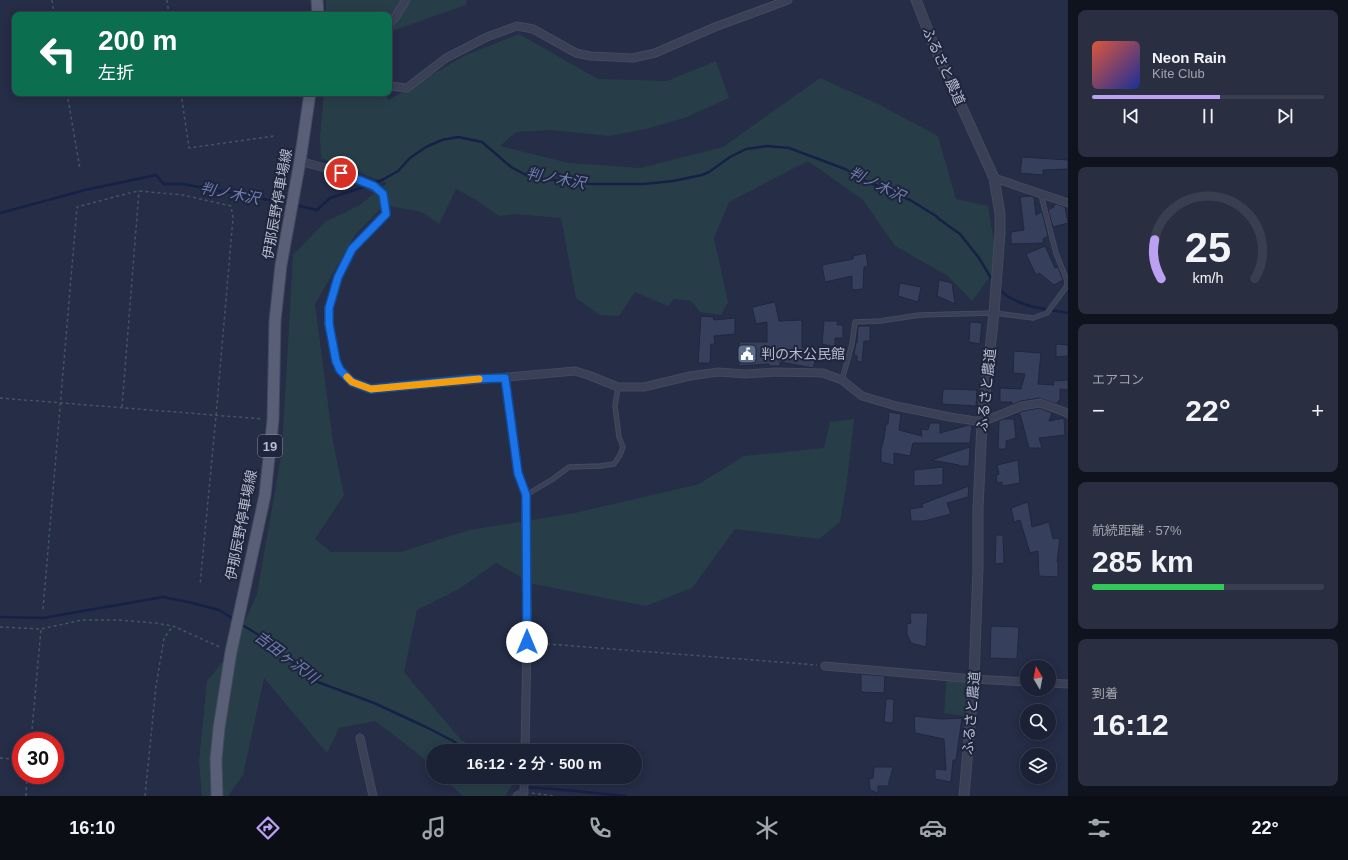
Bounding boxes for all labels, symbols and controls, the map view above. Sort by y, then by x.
street label: ふるさと農道 [920,24,968,108]
text: 200 m [98,25,177,56]
icon: left [32,28,84,80]
text: Neon Rain [1152,49,1226,66]
text: 左折 [98,63,134,83]
text: Kite Club [1152,66,1205,81]
icon: previous [1120,105,1142,127]
icon: pause [1197,105,1219,127]
icon: next [1274,105,1296,127]
street label: 伊那辰野停車場線 [259,147,295,261]
pin [324,156,358,190]
icon: arrive [330,162,352,184]
water label: 判ノ木沢 [846,163,909,206]
water label: 判ノ木沢 [525,164,589,192]
water label: 判ノ木沢 [199,179,263,207]
text: 25 [1185,224,1231,271]
text: km/h [1193,269,1224,285]
public building icon: 判の木公民館 [736,343,758,365]
place label: 判の木公民館 [761,346,845,362]
street label: ふるさと農道 [974,347,998,433]
text: エアコン [1092,372,1144,387]
text: 22° [1185,394,1231,427]
text: − [1092,398,1105,423]
text: + [1311,398,1324,423]
road number: 19 [258,435,282,457]
street label: 伊那辰野停車場線 [222,469,260,581]
text: 航続距離 · 57% [1092,523,1182,538]
text: 285 km [1092,545,1194,578]
position arrow [506,621,548,663]
water label: 吉田ヶ沢川 [252,628,324,688]
north arrow [1020,660,1056,696]
map controls [1020,660,1056,784]
street label: ふるさと農道 [959,670,983,756]
text: 到着 [1092,686,1118,701]
button: search [1020,704,1056,740]
text: 16:12 [1092,708,1169,741]
speed limit sign: 30 [12,732,64,784]
button: layers [1020,748,1056,784]
text: 16:12 · 2 分 · 500 m [466,755,602,772]
icon: directions [254,814,282,842]
icon: music [420,814,448,842]
icon: phone [586,814,614,842]
icon: climate [753,814,781,842]
icon: car [919,814,947,842]
icon: filters [1085,814,1113,842]
text: 16:10 [69,818,115,838]
text: 22° [1252,818,1279,838]

